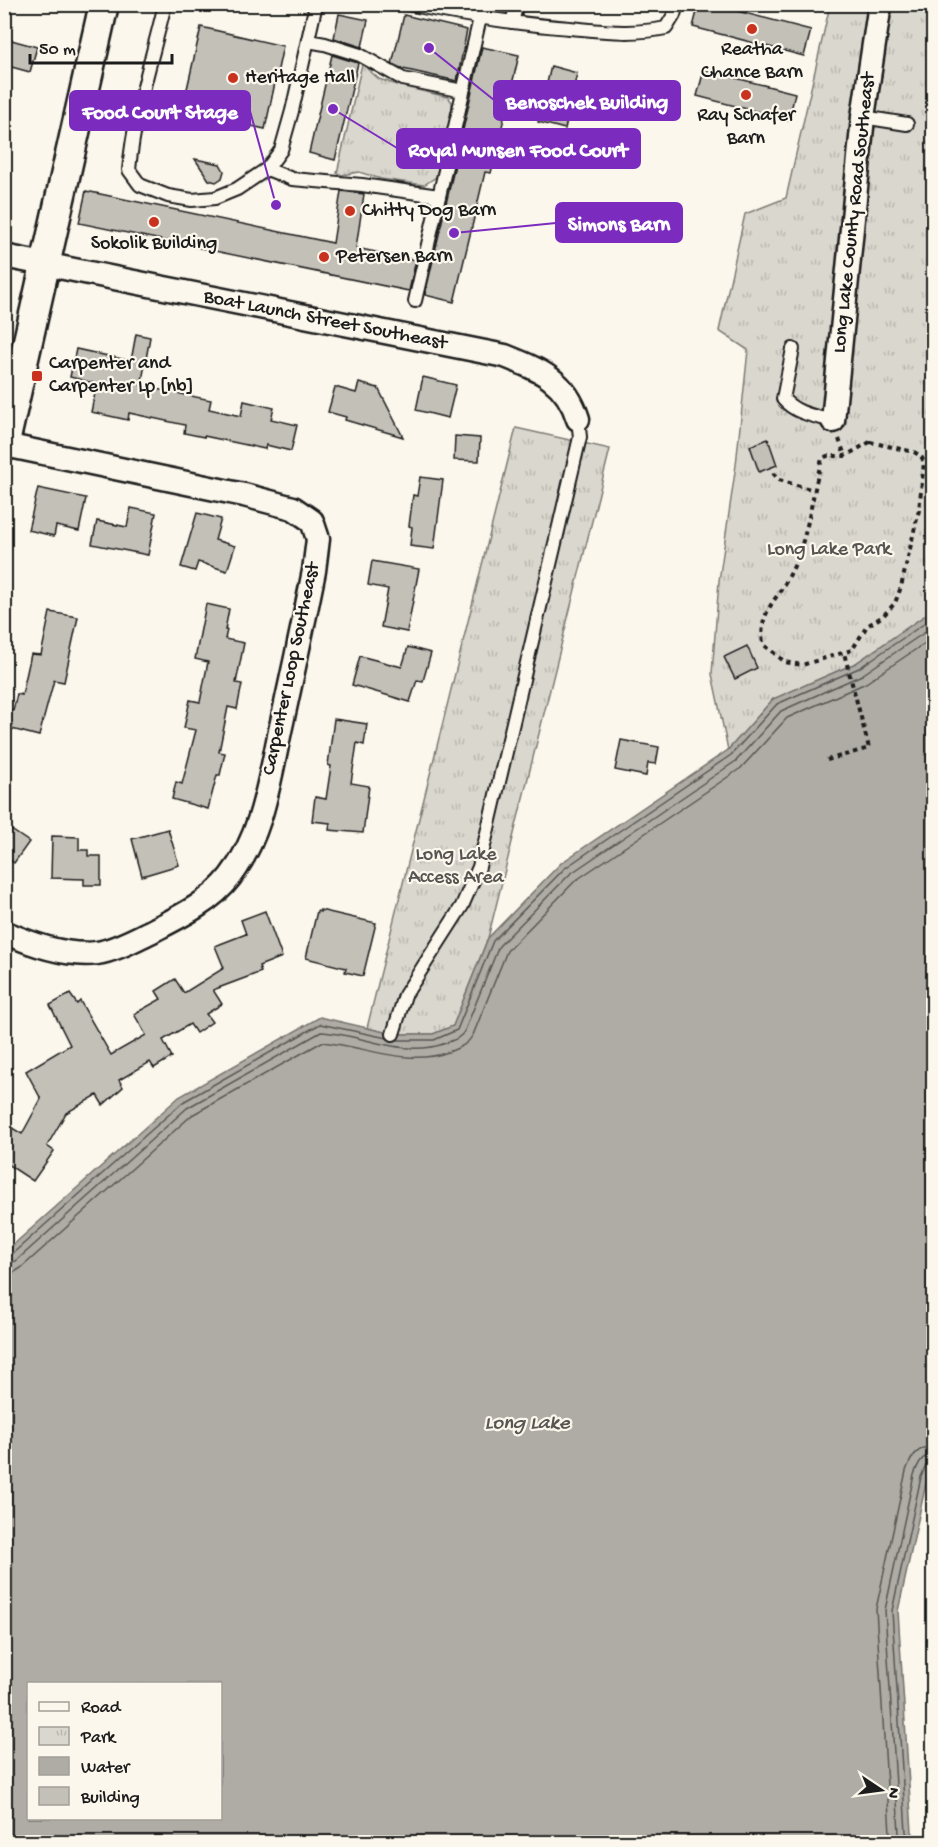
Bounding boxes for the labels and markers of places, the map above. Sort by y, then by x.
marker: Reatha Chance Barn [745,22,759,36]
place label: Reatha Chance Barn [701,39,803,85]
place label: Heritage Hall [245,67,355,90]
marker: Heritage Hall [226,71,240,85]
callout: Benoschek Building [494,81,680,120]
marker: Ray Schafer Barn [739,88,753,102]
callout: Food Court Stage [70,91,250,130]
place label: Ray Schafer Barn [697,105,797,151]
callout: Royal Munsen Food Court [397,129,640,168]
place label: Chitty Dog Barn [362,200,497,223]
callout: Simons Barn [556,203,682,242]
marker: Chitty Dog Barn [343,204,357,218]
marker: Sokolik Building [147,215,161,229]
place label: Sokolik Building [91,233,217,256]
place label: Petersen Barn [335,246,453,269]
marker: Petersen Barn [317,250,331,264]
place label: Carpenter and Carpenter Lp [nb] [49,353,193,399]
marker: Carpenter and Carpenter Lp [nb] [30,369,44,383]

